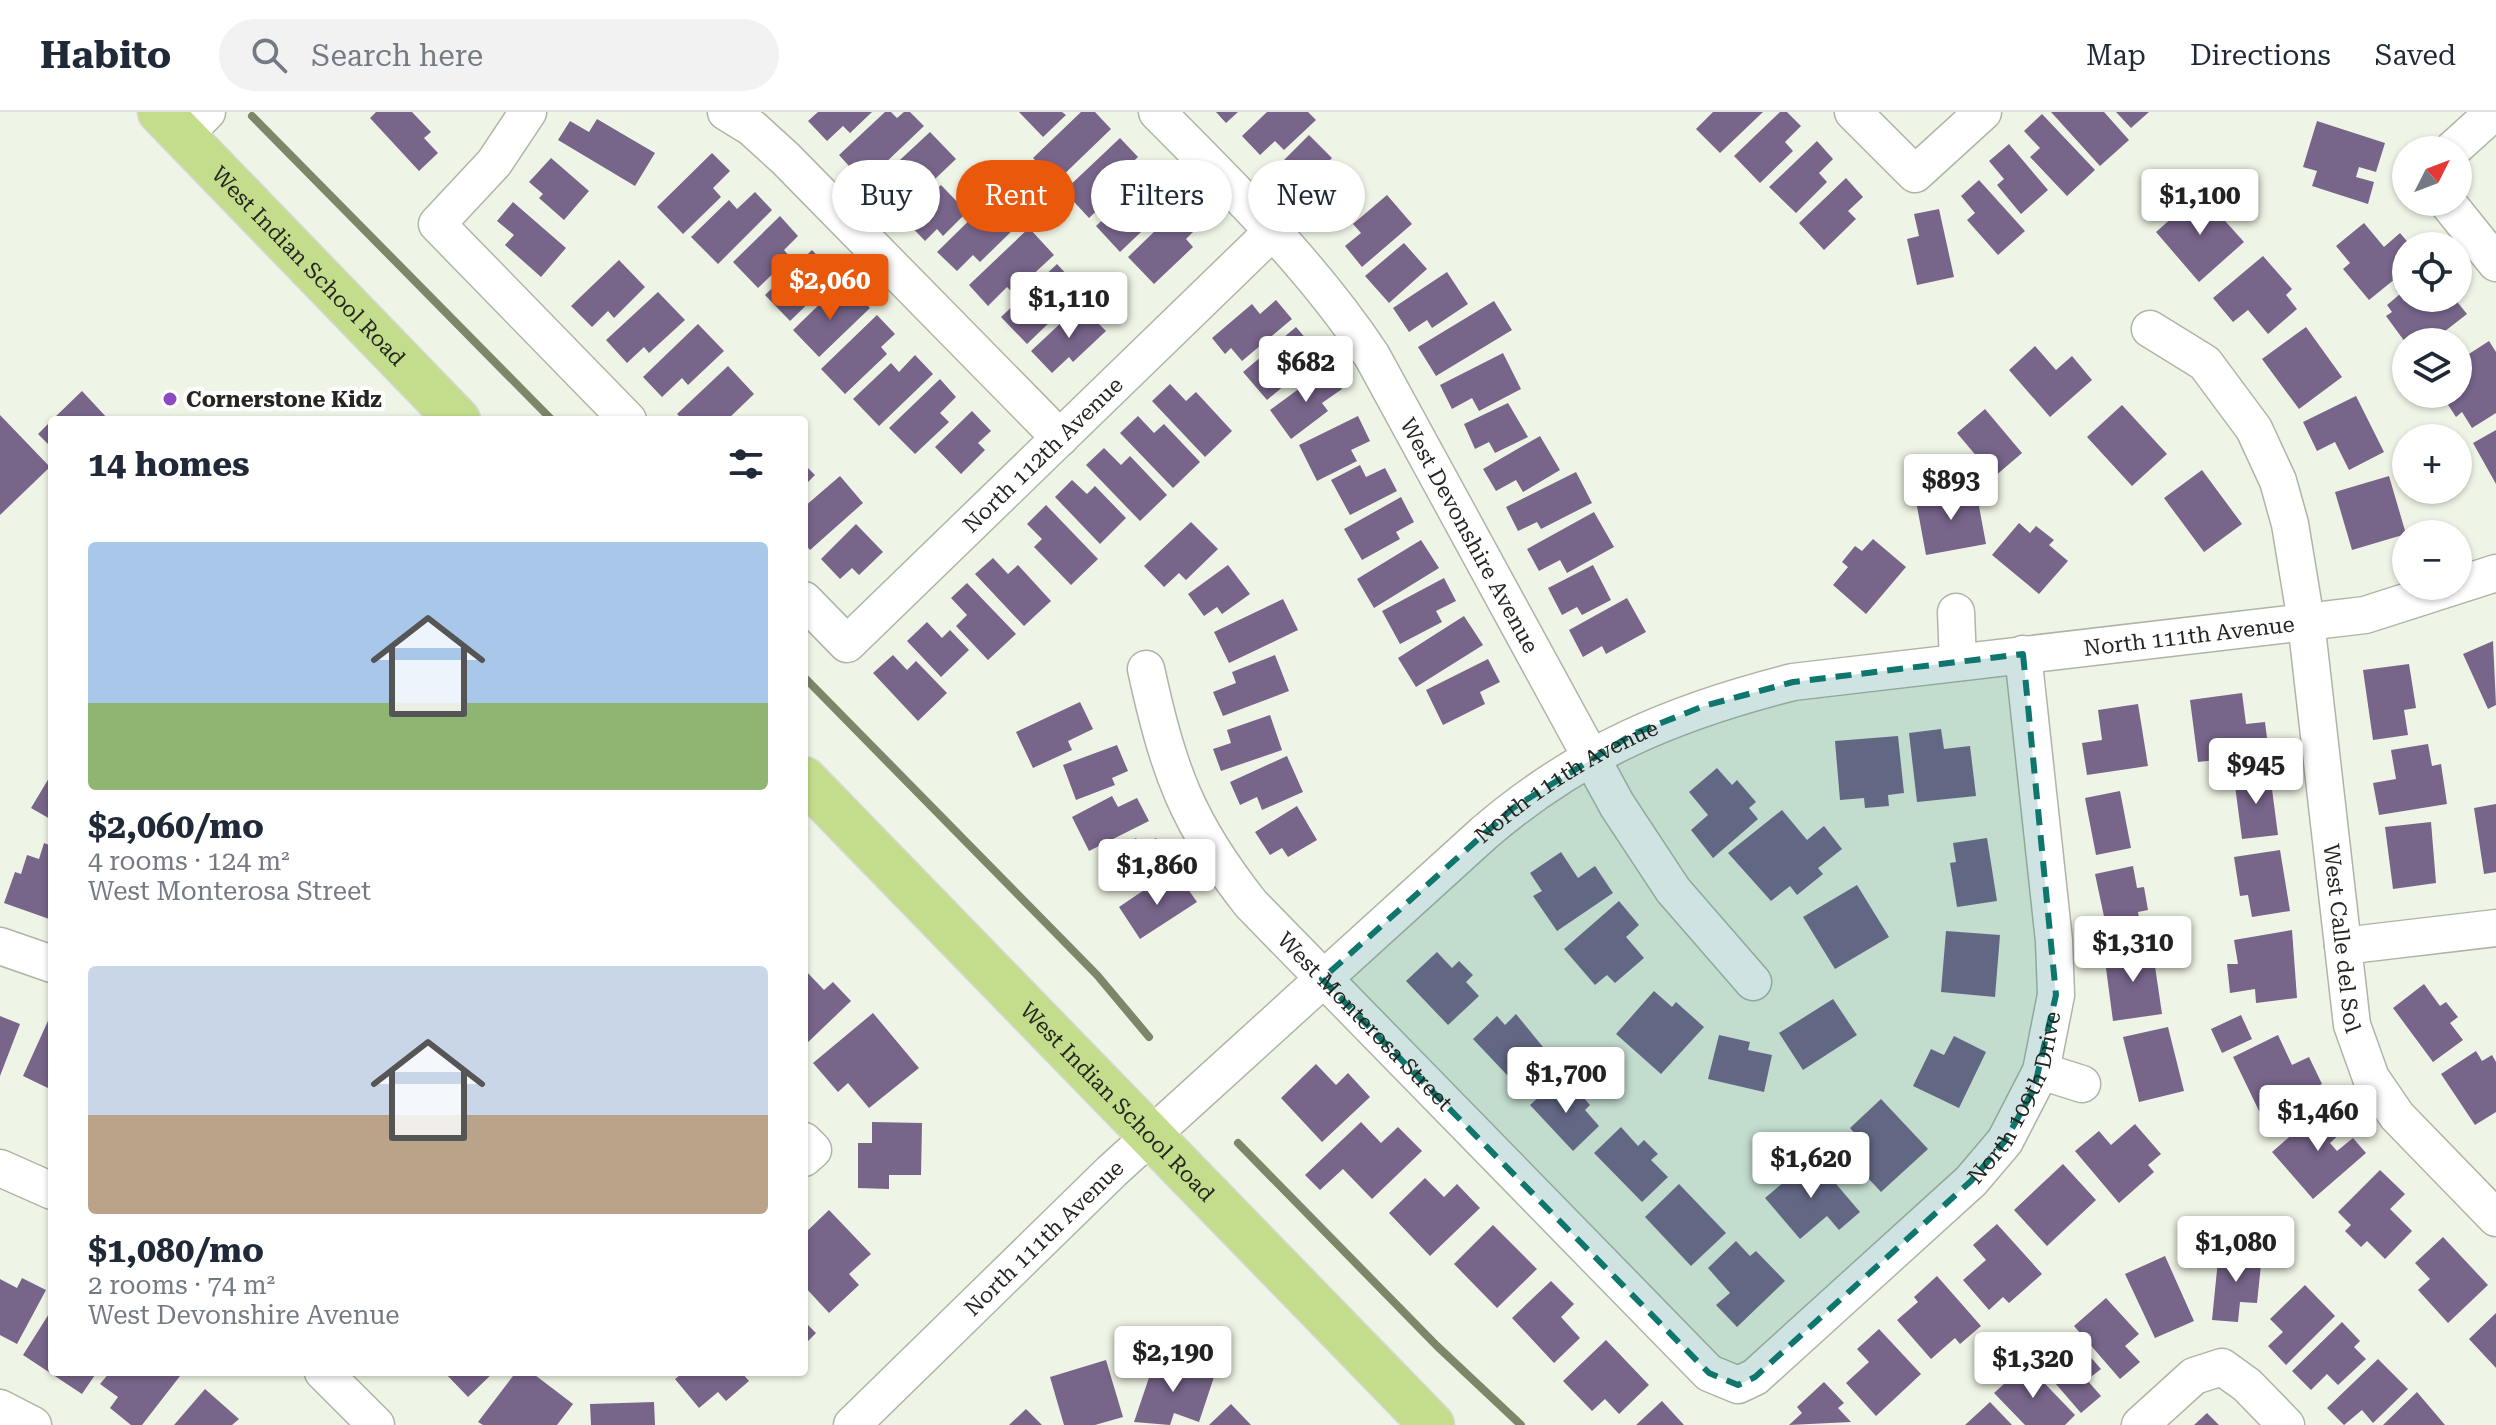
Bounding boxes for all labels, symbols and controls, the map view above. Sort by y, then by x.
search box [219,19,779,91]
text: Habito [40,33,171,77]
icon: search [247,33,291,77]
text: Search here [311,38,483,73]
text: Map [2086,39,2146,72]
text: Directions [2190,39,2331,72]
text: Saved [2375,39,2456,72]
north arrow [2392,136,2472,216]
map controls [2392,136,2472,600]
chip: Buy [832,160,940,232]
chip: Rent [956,160,1075,232]
chip: Filters [1091,160,1232,232]
chip: New [1248,160,1365,232]
street label: West Indian School Road [207,161,411,370]
pin: $1,100 [2135,169,2265,237]
text: $1,100 [2159,180,2241,210]
button: locate [2392,232,2472,312]
pin: $2,060 [765,254,895,322]
text: $2,060 [789,265,871,295]
pin: $1,110 [1004,272,1134,340]
text: $1,110 [1028,283,1110,313]
button: layers [2392,328,2472,408]
pin: $682 [1259,336,1353,404]
text: $682 [1277,347,1335,377]
street label: North 112th Avenue [958,371,1128,537]
place label: Cornerstone Kidz [186,387,382,412]
marker: Cornerstone Kidz [161,390,179,408]
street label: West Devonshire Avenue [1396,413,1544,657]
button: + [2392,424,2472,504]
icon: filters [724,442,768,486]
text: 14 homes [88,444,250,484]
pin: $893 [1904,454,1998,522]
text: $893 [1922,465,1980,495]
button: − [2392,520,2472,600]
icon: home [356,594,500,738]
street label: North 111th Avenue [2082,611,2296,660]
street label: North 111th Avenue [1470,715,1662,848]
pin: $945 [2209,738,2303,806]
text: $945 [2227,749,2285,779]
text: $2,060/mo [88,806,264,846]
pin: $1,860 [1092,839,1222,907]
street label: West Calle del Sol [2319,842,2366,1036]
text: 4 rooms · 124 m² [88,846,290,876]
text: $1,860 [1116,850,1198,880]
text: West Monterosa Street [88,876,371,906]
pin: $1,310 [2068,916,2198,984]
street label: West Monterosa Street [1273,927,1458,1116]
text: $1,310 [2092,927,2174,957]
street label: West Indian School Road [1016,997,1220,1206]
street label: North 109th Drive [1962,1009,2065,1188]
icon: home [356,1018,500,1162]
pin: $1,700 [1501,1047,1631,1115]
text: $1,700 [1525,1058,1607,1088]
pin: $1,460 [2253,1085,2383,1153]
text: $1,460 [2277,1096,2359,1126]
pin: $1,620 [1746,1132,1876,1200]
text: $1,620 [1770,1143,1852,1173]
street label: North 111th Avenue [959,1155,1128,1321]
pin: $1,080 [2171,1216,2301,1284]
text: $1,080 [2195,1227,2277,1257]
text: $1,080/mo [88,1230,264,1270]
text: 2 rooms · 74 m² [88,1270,275,1300]
text: West Devonshire Avenue [88,1300,400,1330]
pin: $2,190 [1108,1326,1238,1394]
pin: $1,320 [1968,1332,2098,1400]
text: $2,190 [1132,1337,1214,1367]
text: $1,320 [1992,1343,2074,1373]

